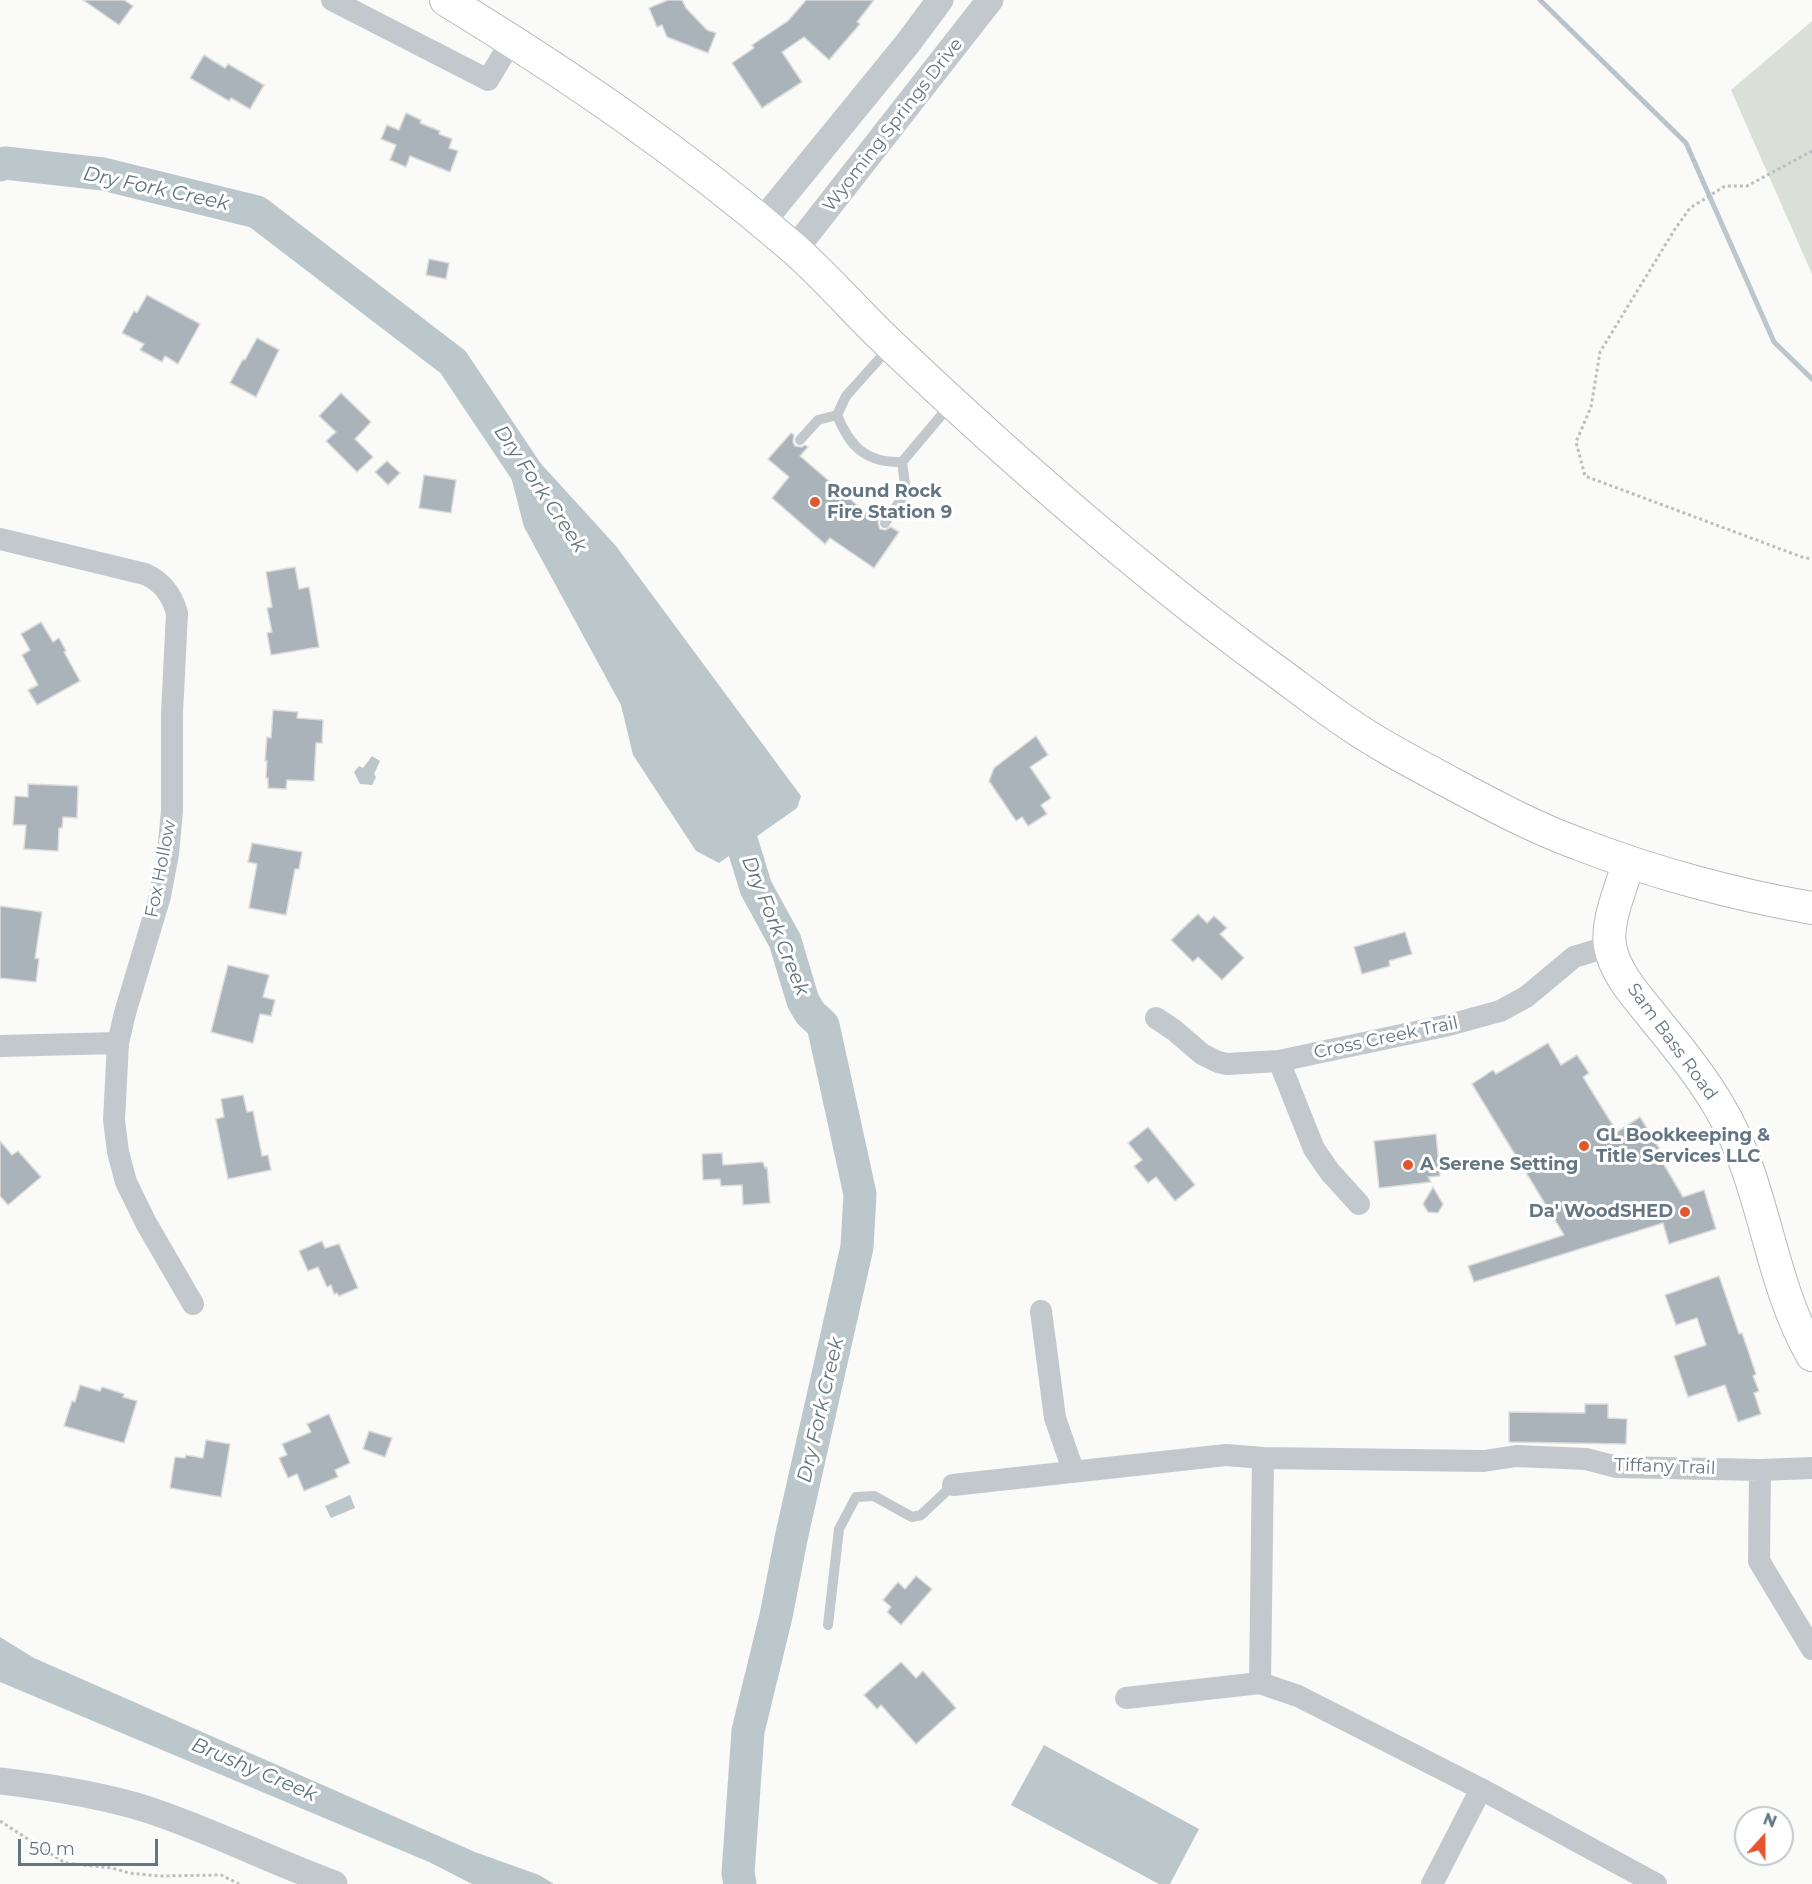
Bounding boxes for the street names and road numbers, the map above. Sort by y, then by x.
street label: Wyoming Springs Drive [819,34,967,216]
street label: Fox Hollow [141,818,181,920]
street label: Sam Bass Road [1622,979,1722,1105]
street label: Cross Creek Trail [1312,1012,1460,1064]
street label: Tiffany Trail [1614,1454,1716,1480]

